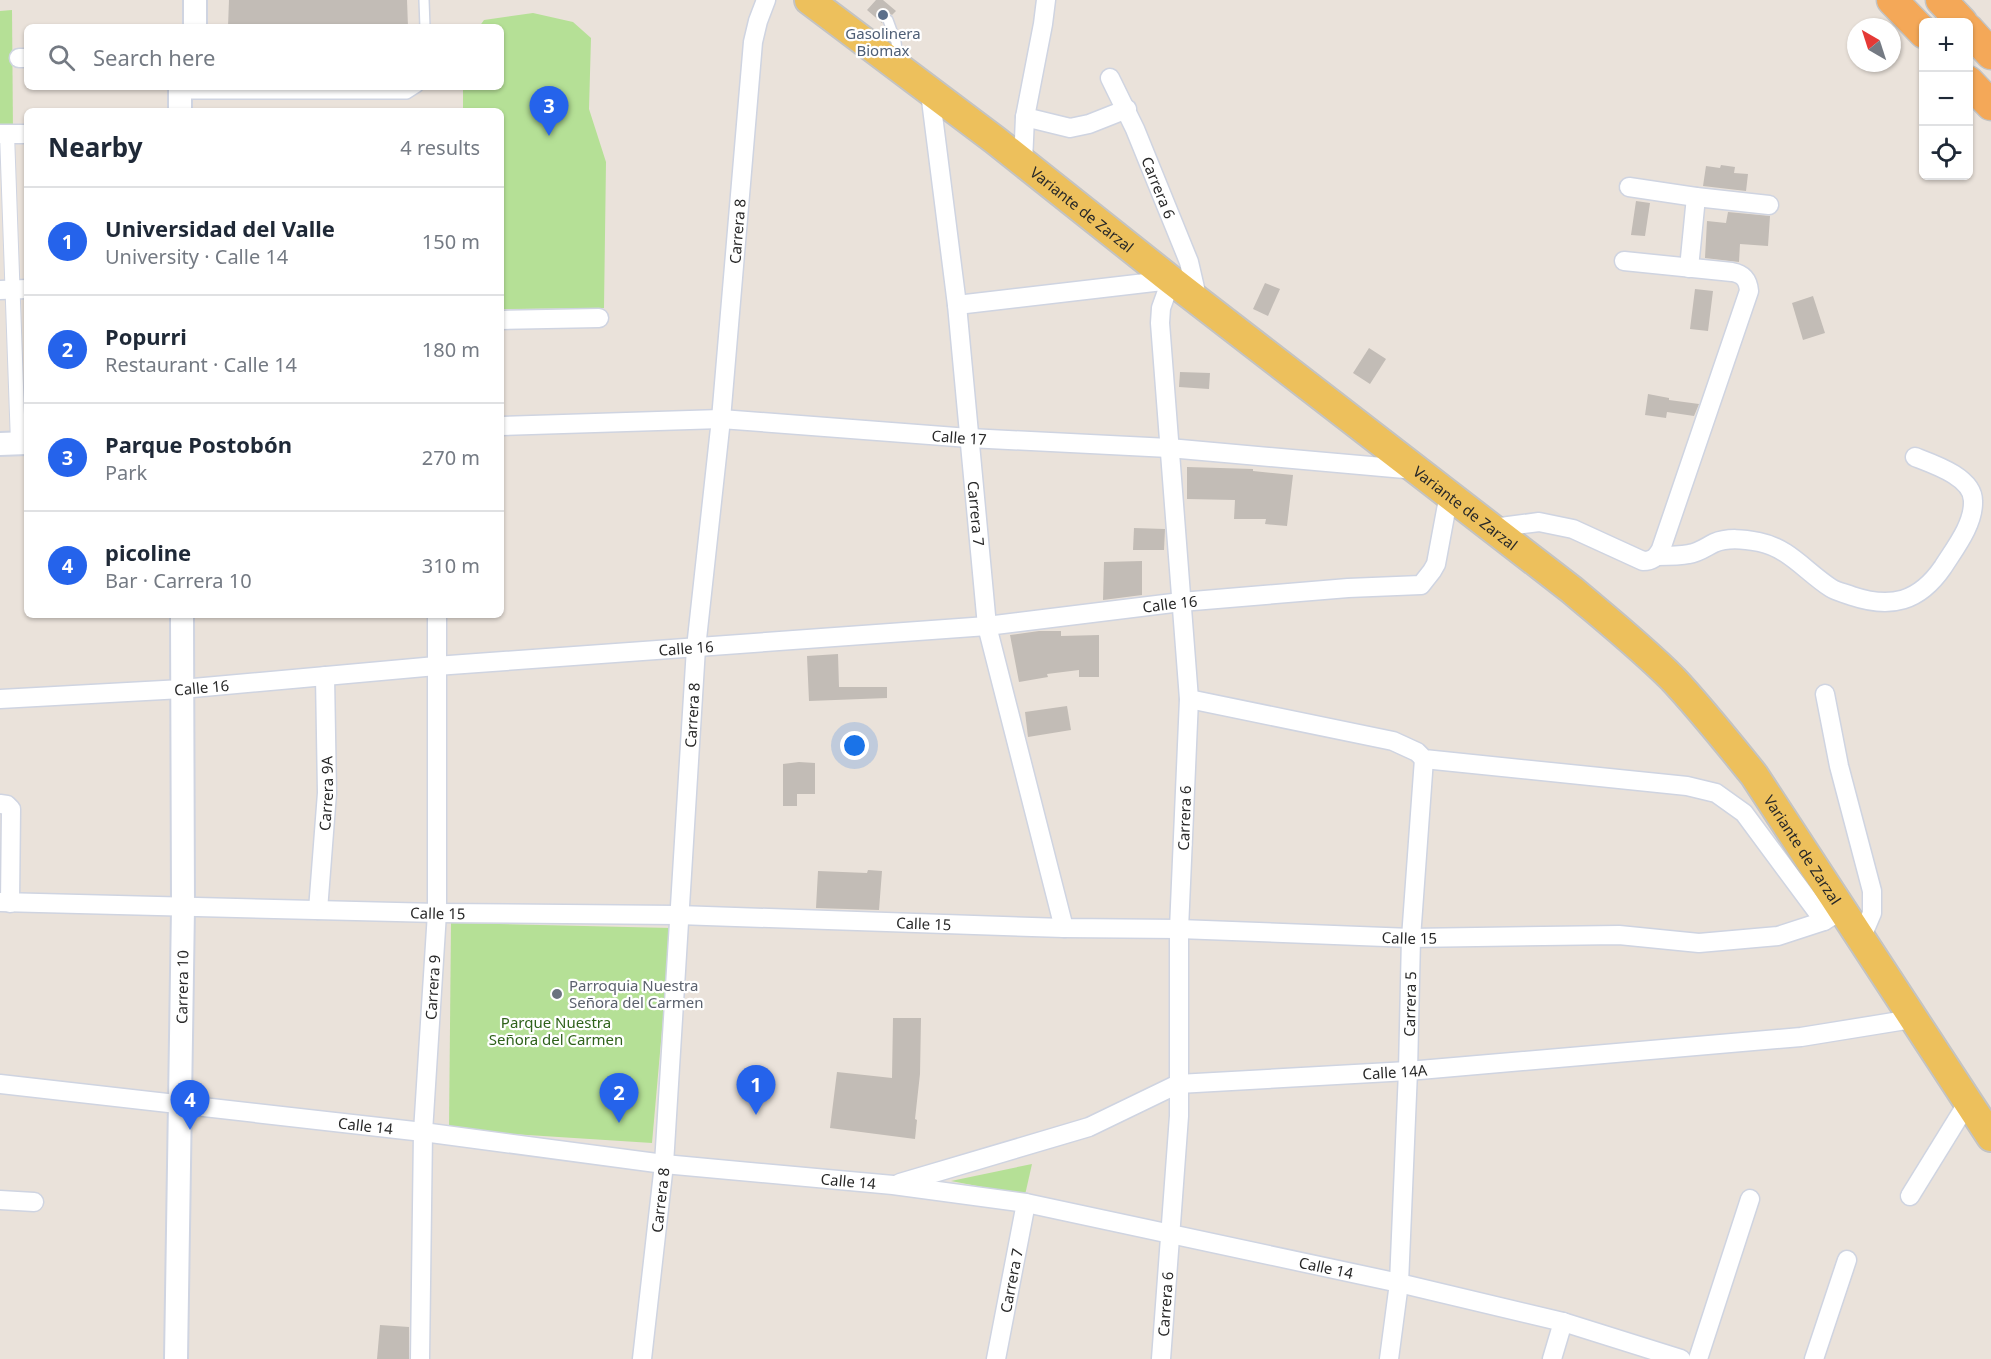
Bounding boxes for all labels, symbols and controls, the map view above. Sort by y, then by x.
marker: Gasolinera Biomax [876,8,890,22]
north arrow [1847,18,1901,72]
map controls [1919,18,1973,180]
button: + [1919,18,1973,72]
place label: Gasolinera Biomax [845,23,921,60]
search box [24,24,504,90]
icon: search [45,41,78,74]
text: Search here [93,42,215,72]
button: − [1919,72,1973,126]
pin: 3 [530,86,568,136]
button: locate [1919,126,1973,180]
text: Nearby [48,129,143,165]
text: 4 results [400,134,480,161]
street label: Carrera 6 [1137,154,1180,222]
street label: Variante de Zarzal [1026,162,1138,257]
street label: Carrera 8 [724,198,750,265]
text: Universidad del Valle [105,213,335,243]
text: 1 [62,228,73,255]
text: 150 m [422,228,480,255]
text: University · Calle 14 [105,243,288,270]
text: Popurri [105,321,187,351]
text: 2 [62,336,73,363]
text: 180 m [422,336,480,363]
text: Restaurant · Calle 14 [105,351,297,378]
street label: Calle 17 [931,425,987,449]
text: Parque Postobón [105,429,292,459]
text: 3 [62,444,73,471]
text: 270 m [422,444,480,471]
text: Park [105,459,147,486]
street label: Variante de Zarzal [1409,461,1522,554]
street label: Carrera 7 [963,480,989,547]
text: picoline [105,537,191,567]
text: 4 [62,552,73,579]
text: 310 m [422,552,480,579]
text: Bar · Carrera 10 [105,567,252,594]
street label: Calle 16 [1141,591,1198,617]
street label: Calle 16 [658,636,714,660]
street label: Calle 16 [174,675,230,699]
street label: Carrera 8 [680,682,704,748]
your location [840,731,869,760]
street label: Carrera 9A [314,755,337,831]
street label: Carrera 6 [1173,785,1195,851]
street label: Variante de Zarzal [1760,791,1846,908]
street label: Calle 15 [410,902,466,923]
street label: Calle 15 [896,912,952,934]
street label: Calle 15 [1381,927,1437,948]
street label: Carrera 10 [171,950,192,1024]
street label: Carrera 9 [420,954,444,1021]
street label: Carrera 5 [1399,971,1420,1037]
place label: Parroquia Nuestra Señora del Carmen [569,975,704,1012]
marker: Parroquia Nuestra Señora del Carmen [550,987,564,1001]
park label: Parque Nuestra Señora del Carmen [489,1012,623,1049]
street label: Calle 14A [1362,1059,1428,1084]
pin: 1 [736,1066,776,1115]
pin: 2 [600,1074,638,1123]
pin: 4 [170,1080,210,1130]
street label: Calle 14 [337,1112,395,1139]
street label: Carrera 8 [646,1166,674,1234]
street label: Calle 14 [820,1168,877,1193]
street label: Carrera 7 [995,1246,1027,1314]
street label: Calle 14 [1297,1252,1356,1283]
street label: Carrera 6 [1153,1271,1177,1337]

